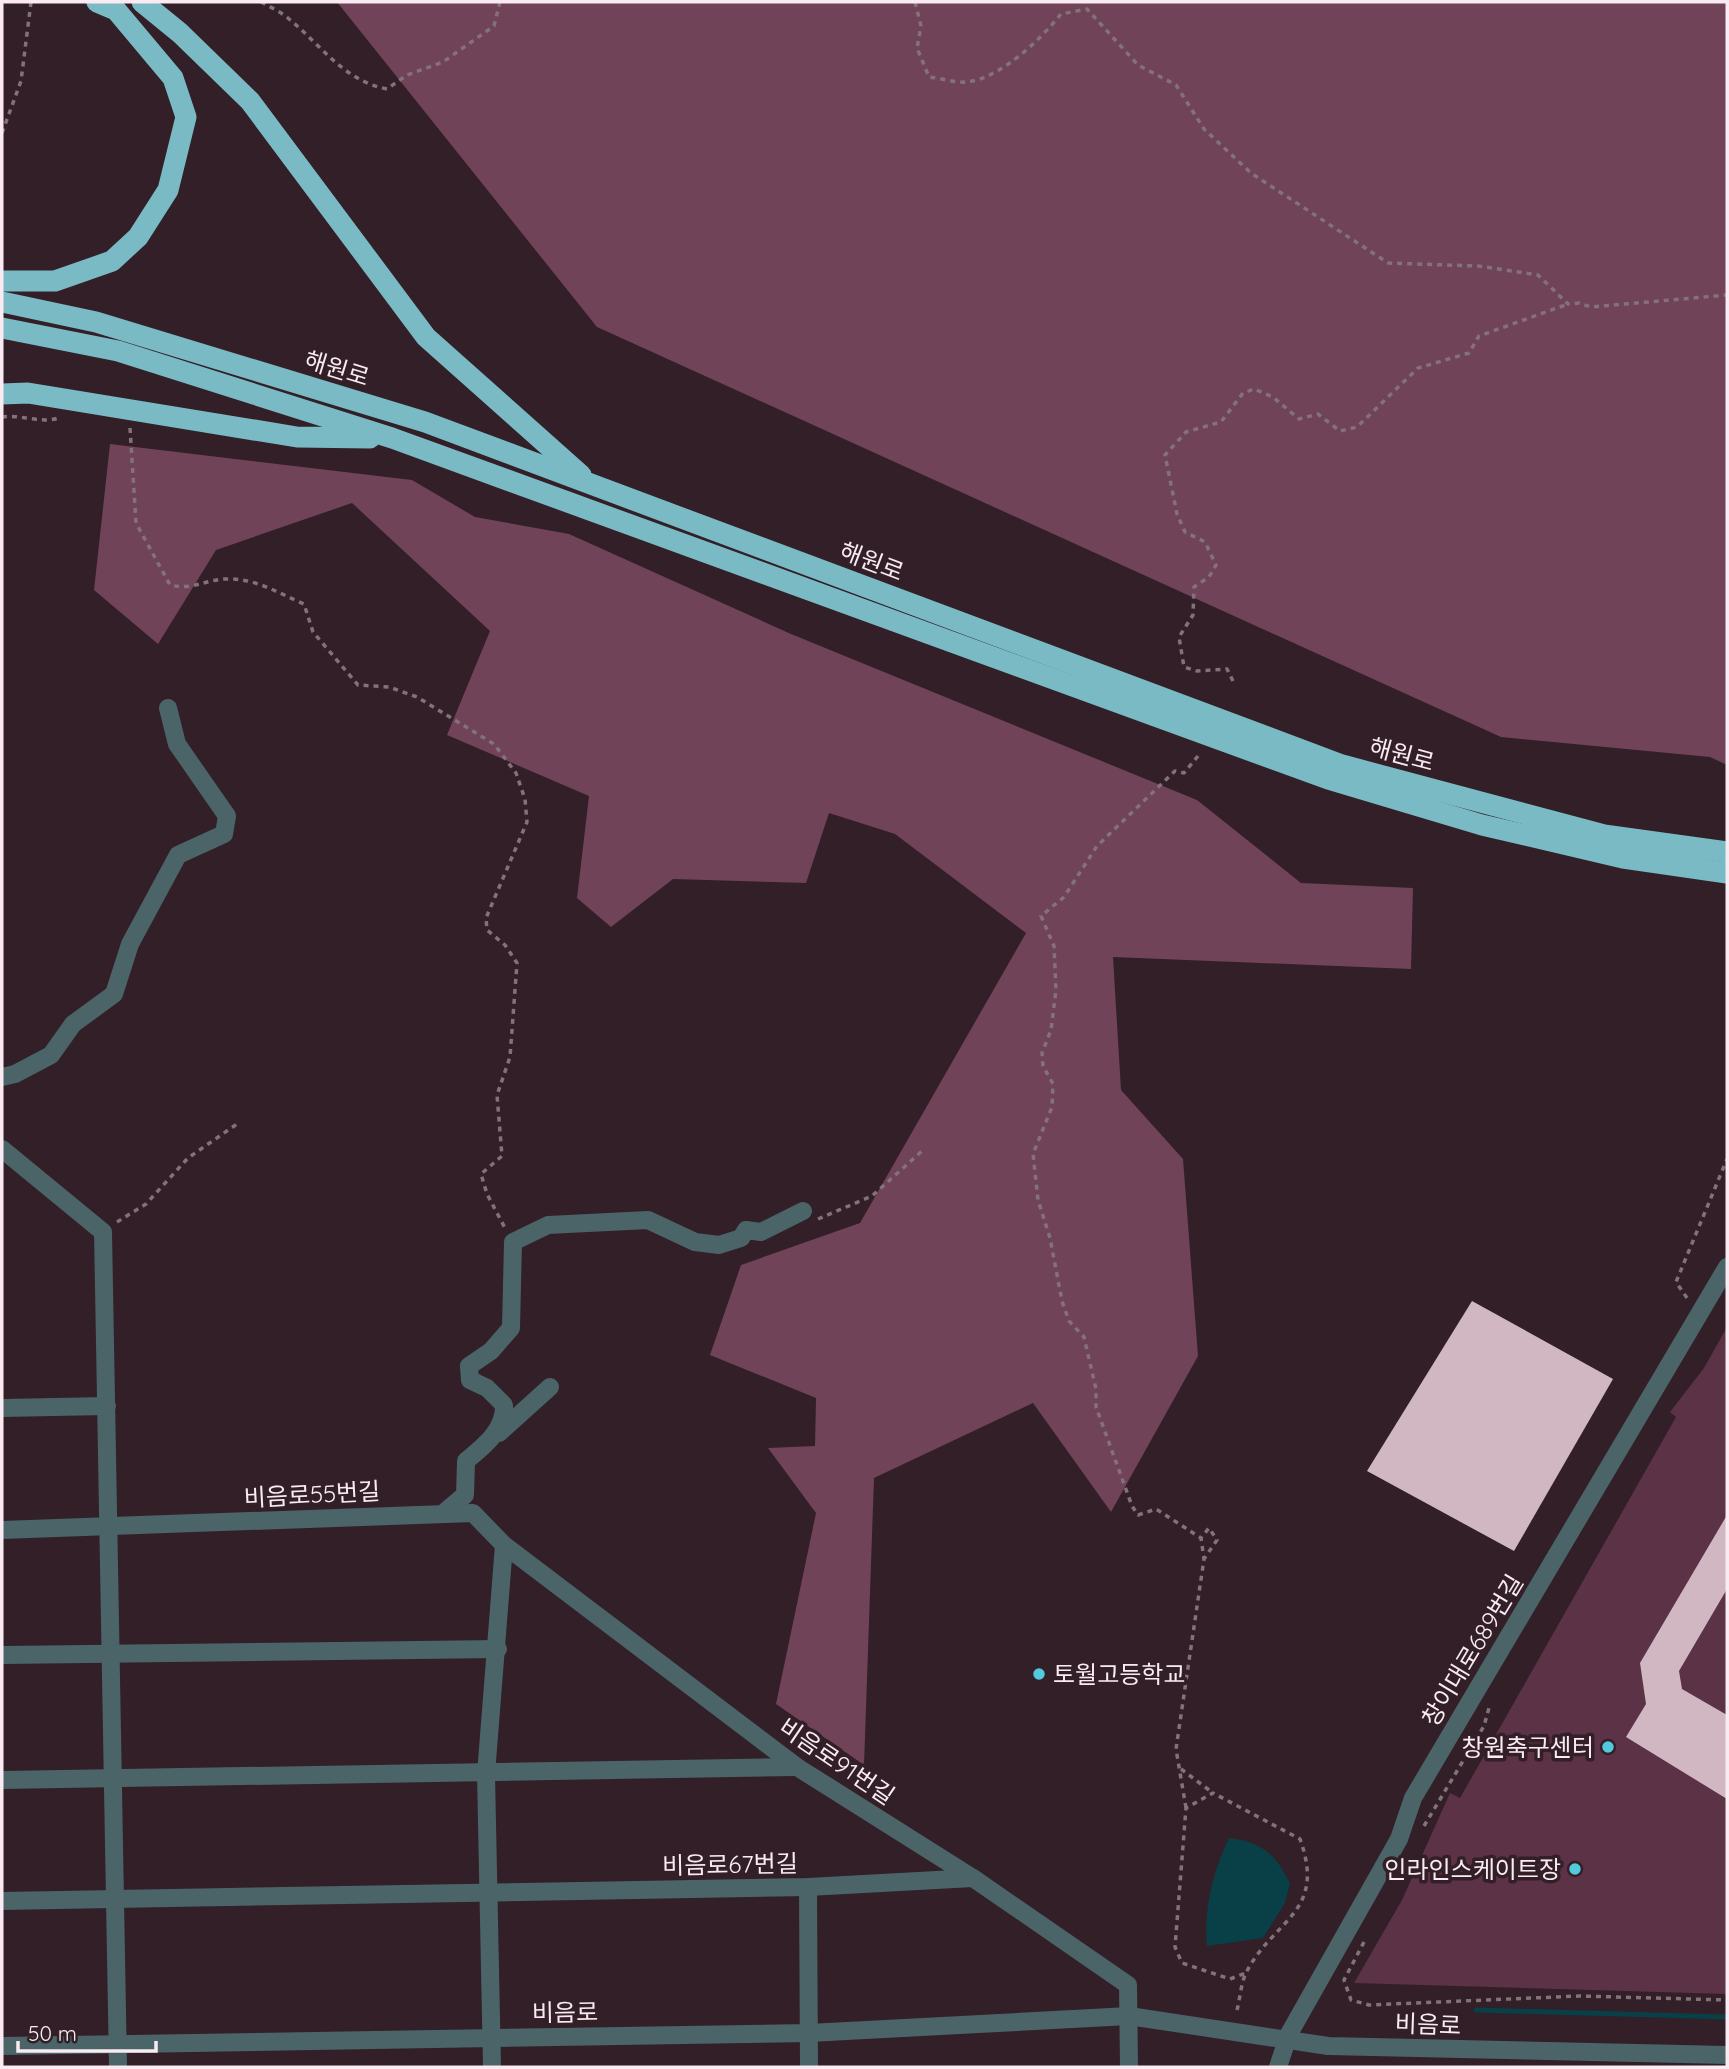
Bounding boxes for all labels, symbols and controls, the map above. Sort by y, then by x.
street label: 해원로 [301,344,373,392]
street label: 해원로 [836,535,908,587]
street label: 해원로 [1366,731,1438,777]
street label: 비음로55번길 [243,1475,381,1513]
street label: 창이대로689번길 [1415,1569,1529,1731]
place label: 토월고등학교 [1053,1659,1185,1689]
marker: 토월고등학교 [1031,1666,1047,1682]
street label: 비음로91번길 [774,1711,900,1811]
place label: 창원축구센터 [1462,1732,1594,1762]
marker: 창원축구센터 [1600,1739,1616,1755]
street label: 비음로67번길 [662,1848,798,1880]
place label: 인라인스케이트장 [1384,1854,1561,1884]
marker: 인라인스케이트장 [1567,1861,1583,1877]
street label: 비음로 [532,1996,598,2028]
street label: 비음로 [1394,2008,1462,2040]
scale bar [18,2010,156,2054]
text: 50 m [28,2020,77,2046]

